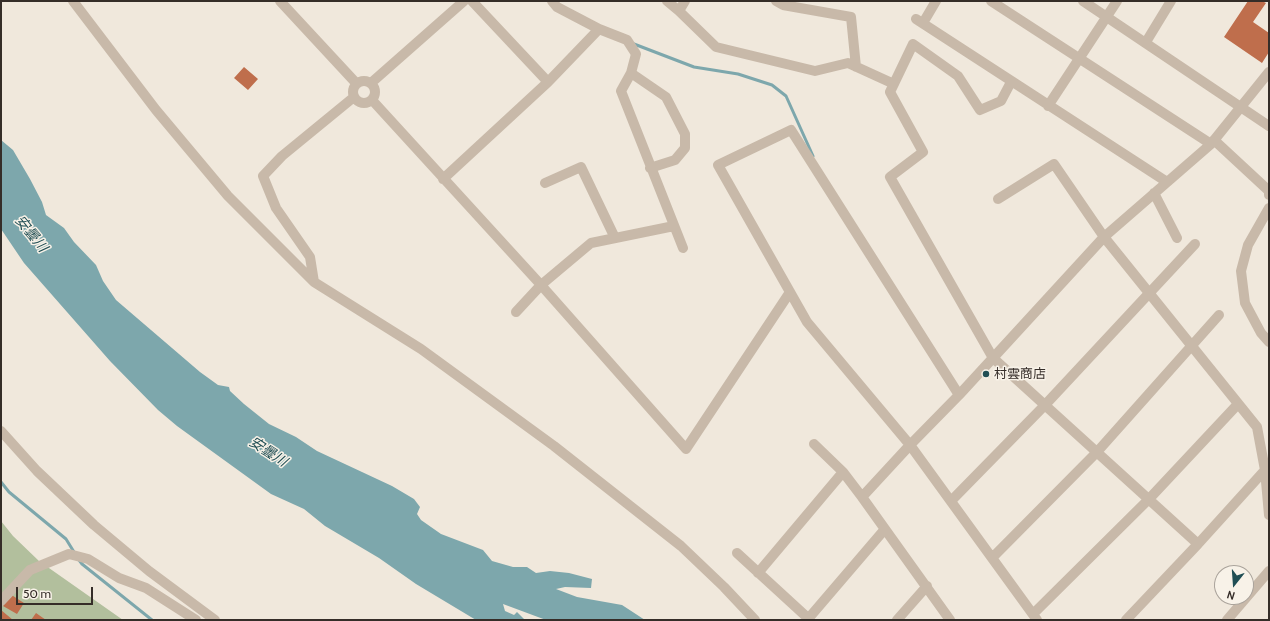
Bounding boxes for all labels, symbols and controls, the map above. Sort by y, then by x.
water label: 安曇川 [11,212,51,256]
place label: 村雲商店 [994,366,1046,382]
marker: 村雲商店 [981,369,991,379]
water label: 安曇川 [246,434,290,470]
north arrow [1214,565,1254,605]
scale bar [18,579,95,605]
text: 50 m [23,586,51,601]
text: N [1225,588,1237,603]

